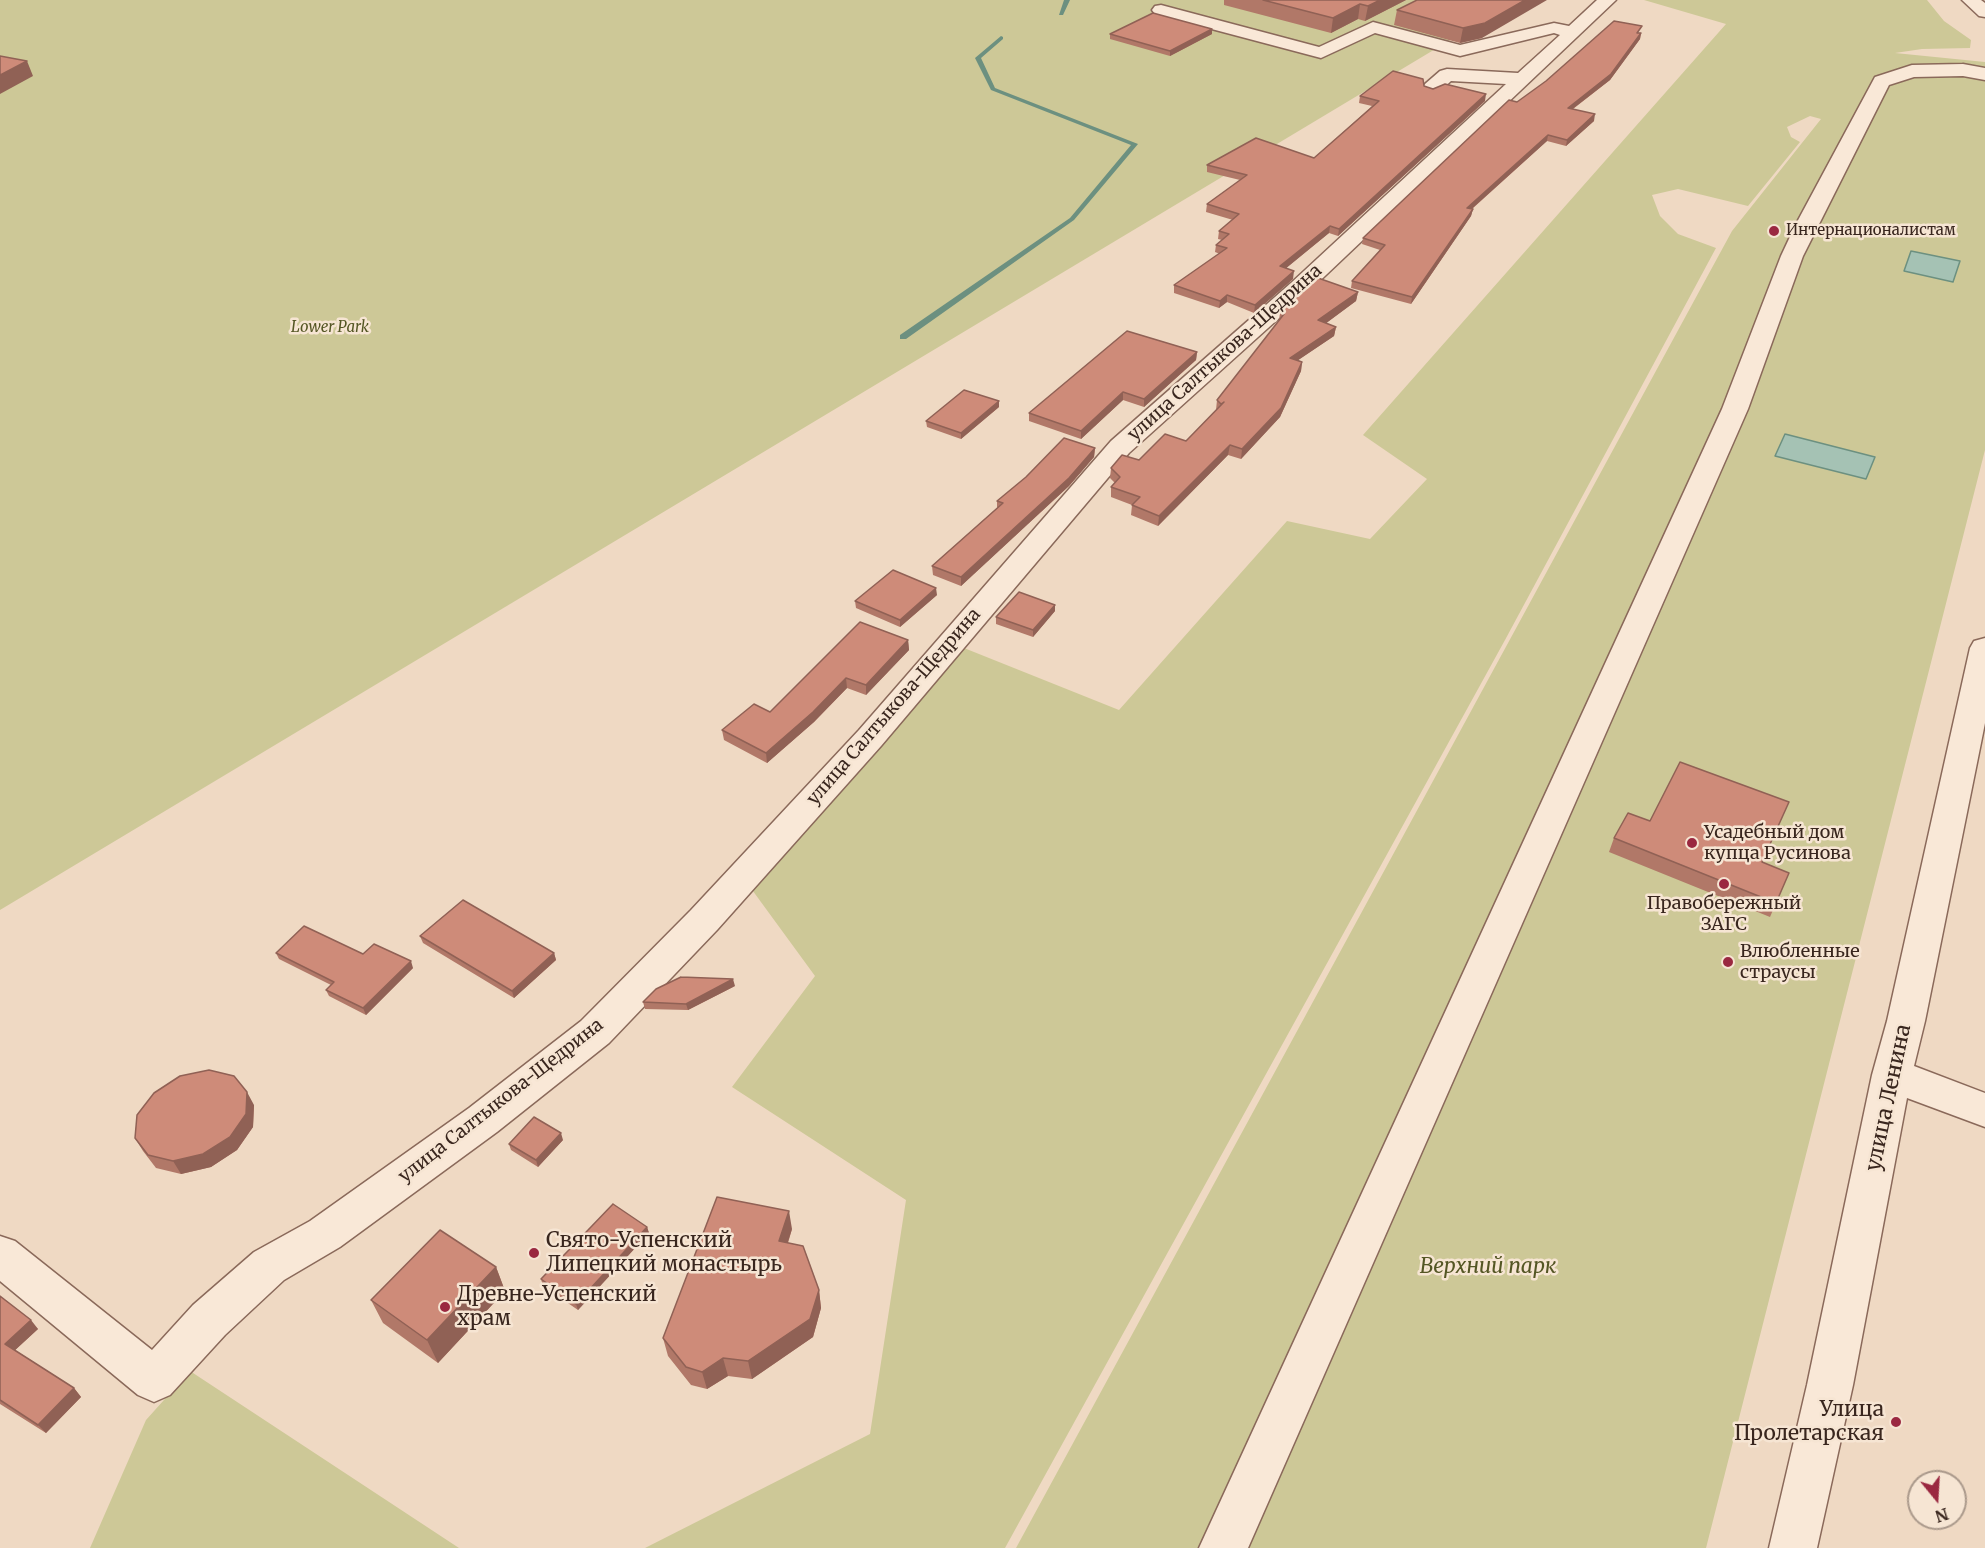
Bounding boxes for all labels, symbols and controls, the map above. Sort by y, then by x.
place label: Интернационалистам [1786,222,1956,240]
marker: Интернационалистам [1767,224,1781,238]
street label: улица Салтыкова-Щедрина [1124,260,1326,446]
park label: Lower Park [291,319,369,337]
street label: улица Салтыкова-Щедрина [803,604,985,810]
place label: Усадебный дом купца Русинова [1704,822,1851,864]
marker: Усадебный дом купца Русинова [1685,836,1699,850]
marker: Правобережный ЗАГС [1717,877,1731,891]
place label: Правобережный ЗАГС [1647,893,1801,936]
place label: Влюбленные страусы [1740,941,1860,984]
marker: Влюбленные страусы [1721,955,1735,969]
street label: улица Салтыкова-Щедрина [395,1014,607,1188]
street label: улица Ленина [1861,1022,1917,1174]
place label: Свято-Успенский Липецкий монастырь [546,1228,782,1278]
marker: Свято-Успенский Липецкий монастырь [527,1246,541,1260]
park label: Верхний парк [1420,1254,1556,1280]
place label: Древне-Успенский храм [457,1282,657,1332]
marker: Древне-Успенский храм [438,1300,452,1314]
place label: Улица Пролетарская [1734,1397,1884,1447]
marker: Улица Пролетарская [1889,1415,1903,1429]
north arrow [1907,1470,1967,1530]
text: N [1933,1504,1951,1527]

